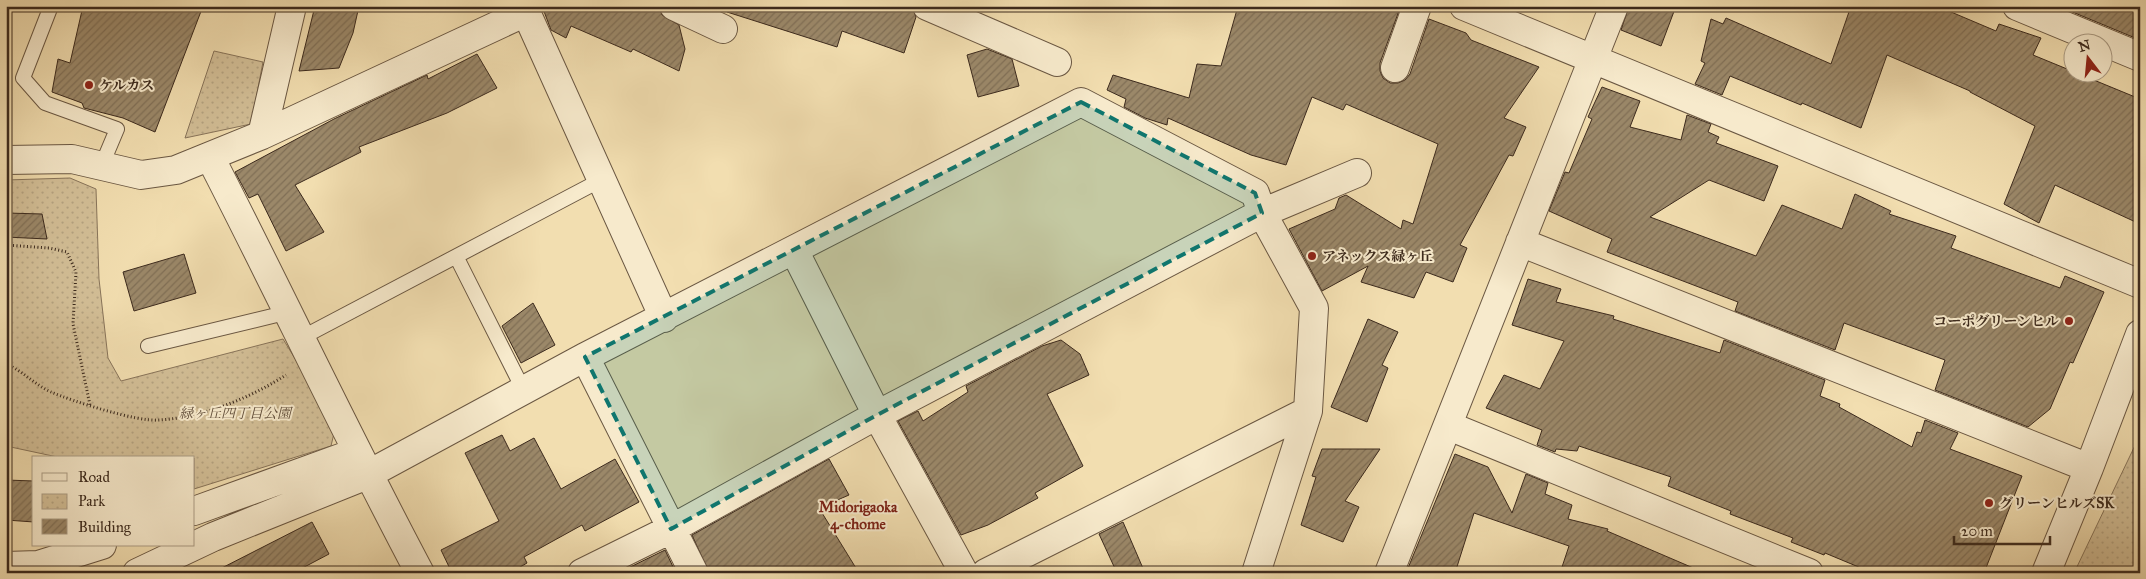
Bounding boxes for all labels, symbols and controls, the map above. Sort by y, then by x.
north arrow [2064,32,2114,82]
text: N [2077,36,2093,56]
place label: ケルカス [99,77,154,94]
marker: ケルカス [83,79,95,91]
place label: アネックス緑ヶ丘 [1322,248,1433,265]
marker: アネックス緑ヶ丘 [1306,250,1318,262]
place label: コーポグリーンヒル [1933,313,2059,330]
marker: コーポグリーンヒル [2063,315,2075,327]
park label: 緑ヶ丘四丁目公園 [179,405,293,422]
legend [32,456,195,546]
text: Road [78,468,110,486]
text: Park [78,492,105,510]
place label: グリーンヒルズSK [1999,495,2115,512]
marker: グリーンヒルズSK [1983,497,1995,509]
district label: Midorigaoka 4-chome [819,498,898,534]
scale bar [1954,514,2050,546]
text: Building [78,518,132,536]
text: 20 m [1961,522,1993,540]

